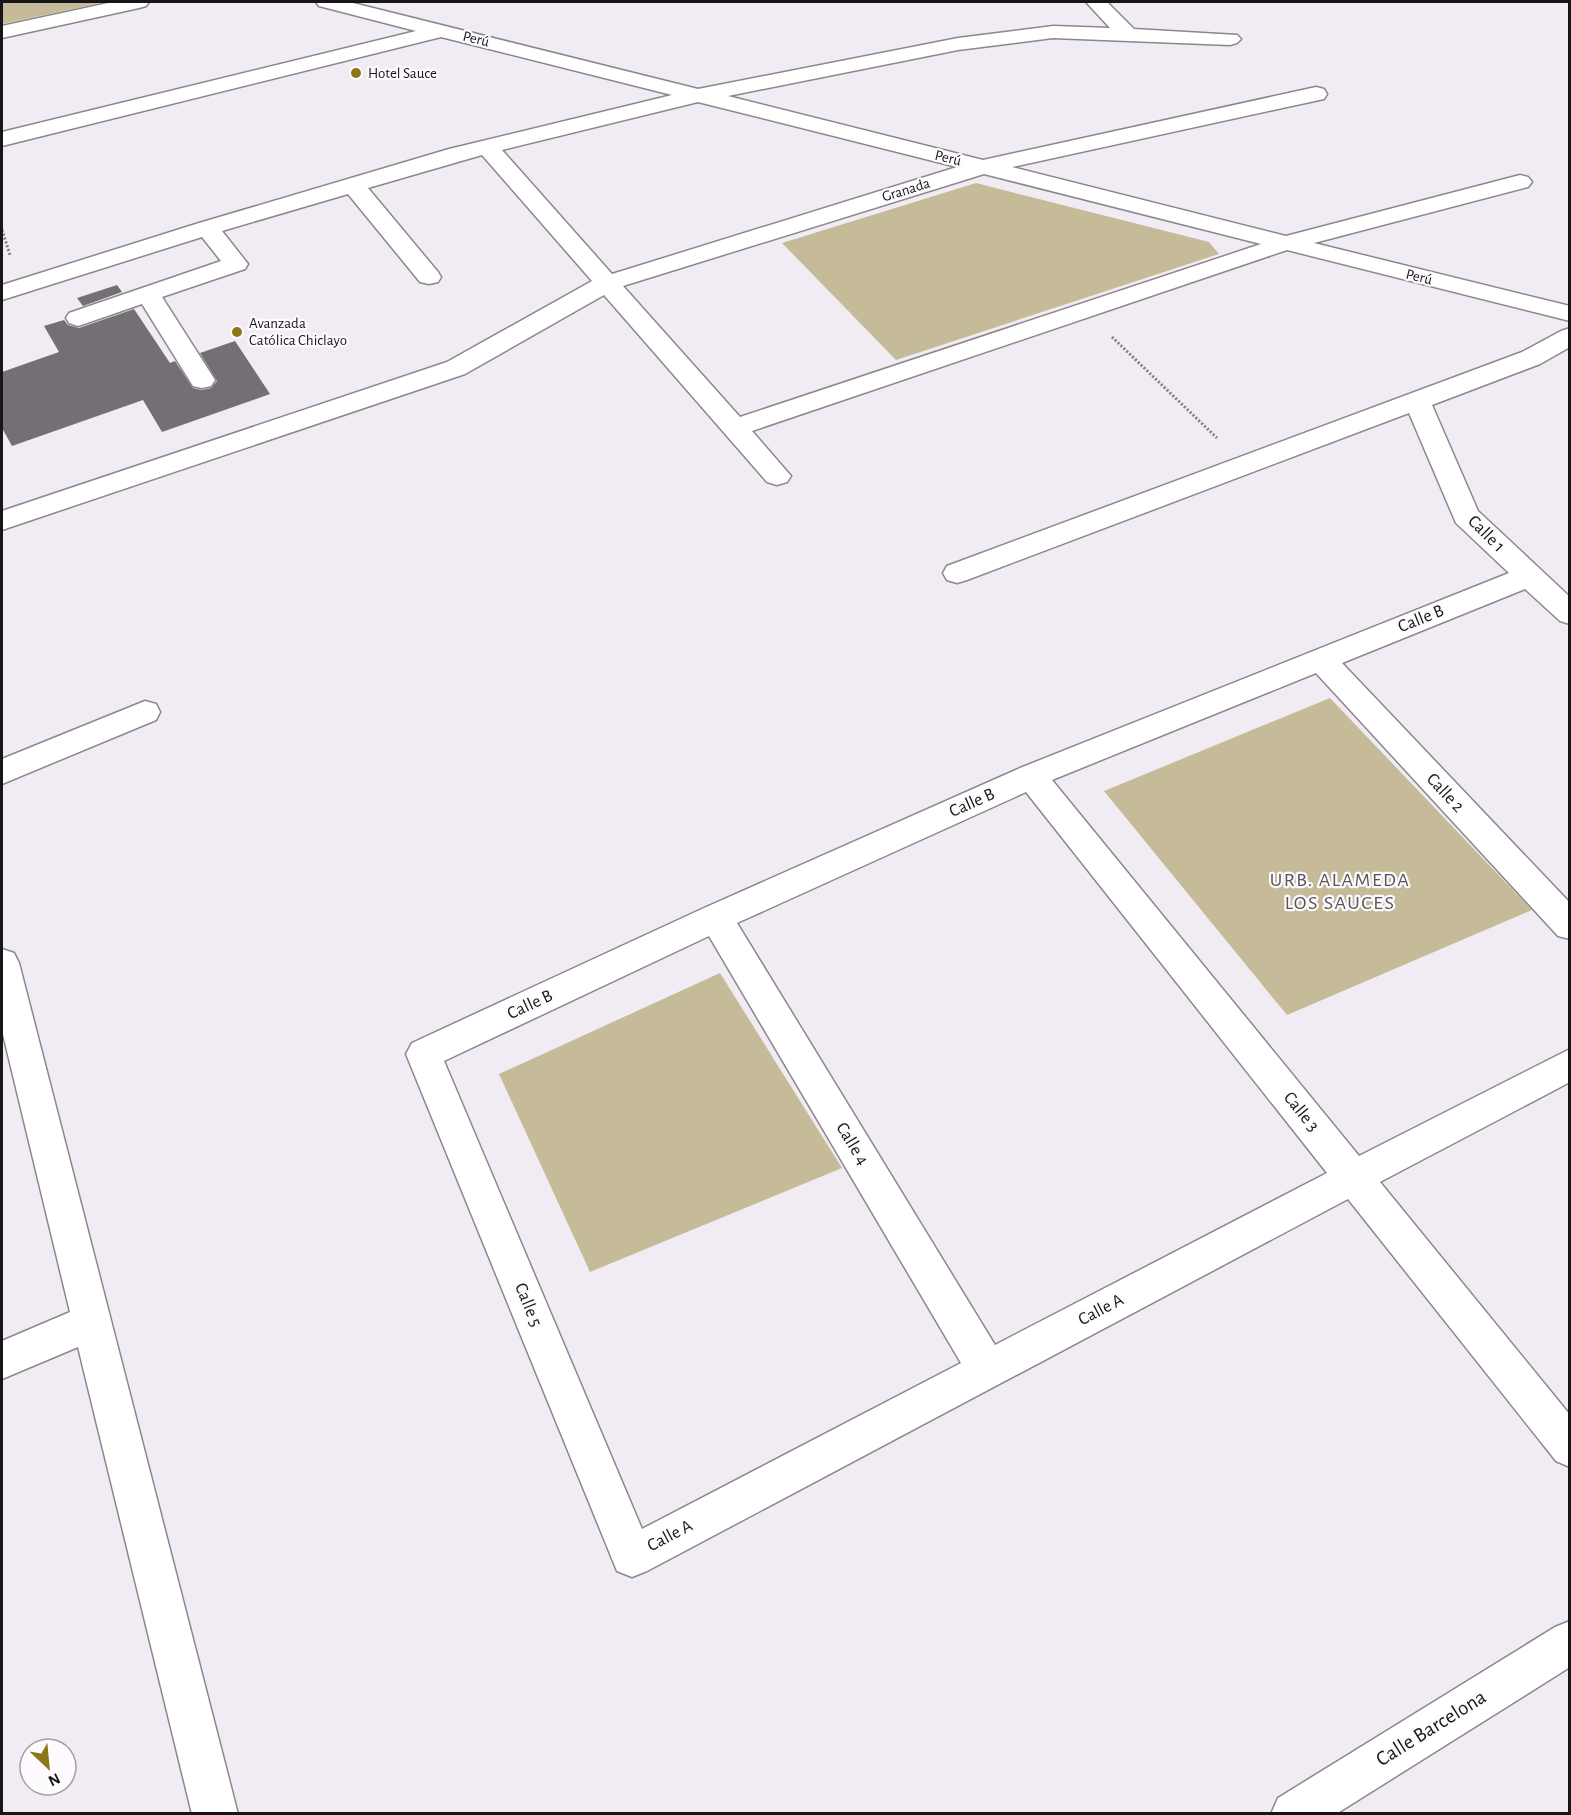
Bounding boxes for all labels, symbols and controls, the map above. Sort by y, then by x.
street label: Perú [461,29,491,50]
marker: Hotel Sauce [349,66,363,80]
place label: Hotel Sauce [368,66,437,81]
street label: Perú [933,148,963,169]
street label: Granada [880,176,932,204]
street label: Perú [1404,267,1434,288]
place label: Avanzada Católica Chiclayo [249,316,347,348]
marker: Avanzada Católica Chiclayo [230,325,244,339]
street label: Calle 1 [1464,512,1508,556]
street label: Calle B [1396,602,1446,636]
street label: Calle 2 [1423,770,1467,816]
street label: Calle B [947,785,997,821]
district label: URB. ALAMEDA LOS SAUCES [1270,870,1410,913]
street label: Calle B [505,987,555,1023]
street label: Calle 3 [1280,1089,1322,1135]
street label: Calle 4 [832,1119,872,1169]
street label: Calle 5 [511,1281,545,1329]
street label: Calle A [1075,1290,1127,1329]
street label: Calle A [644,1516,696,1555]
street label: Calle Barcelona [1372,1686,1490,1770]
north arrow [18,1737,78,1797]
text: N [46,1770,63,1789]

